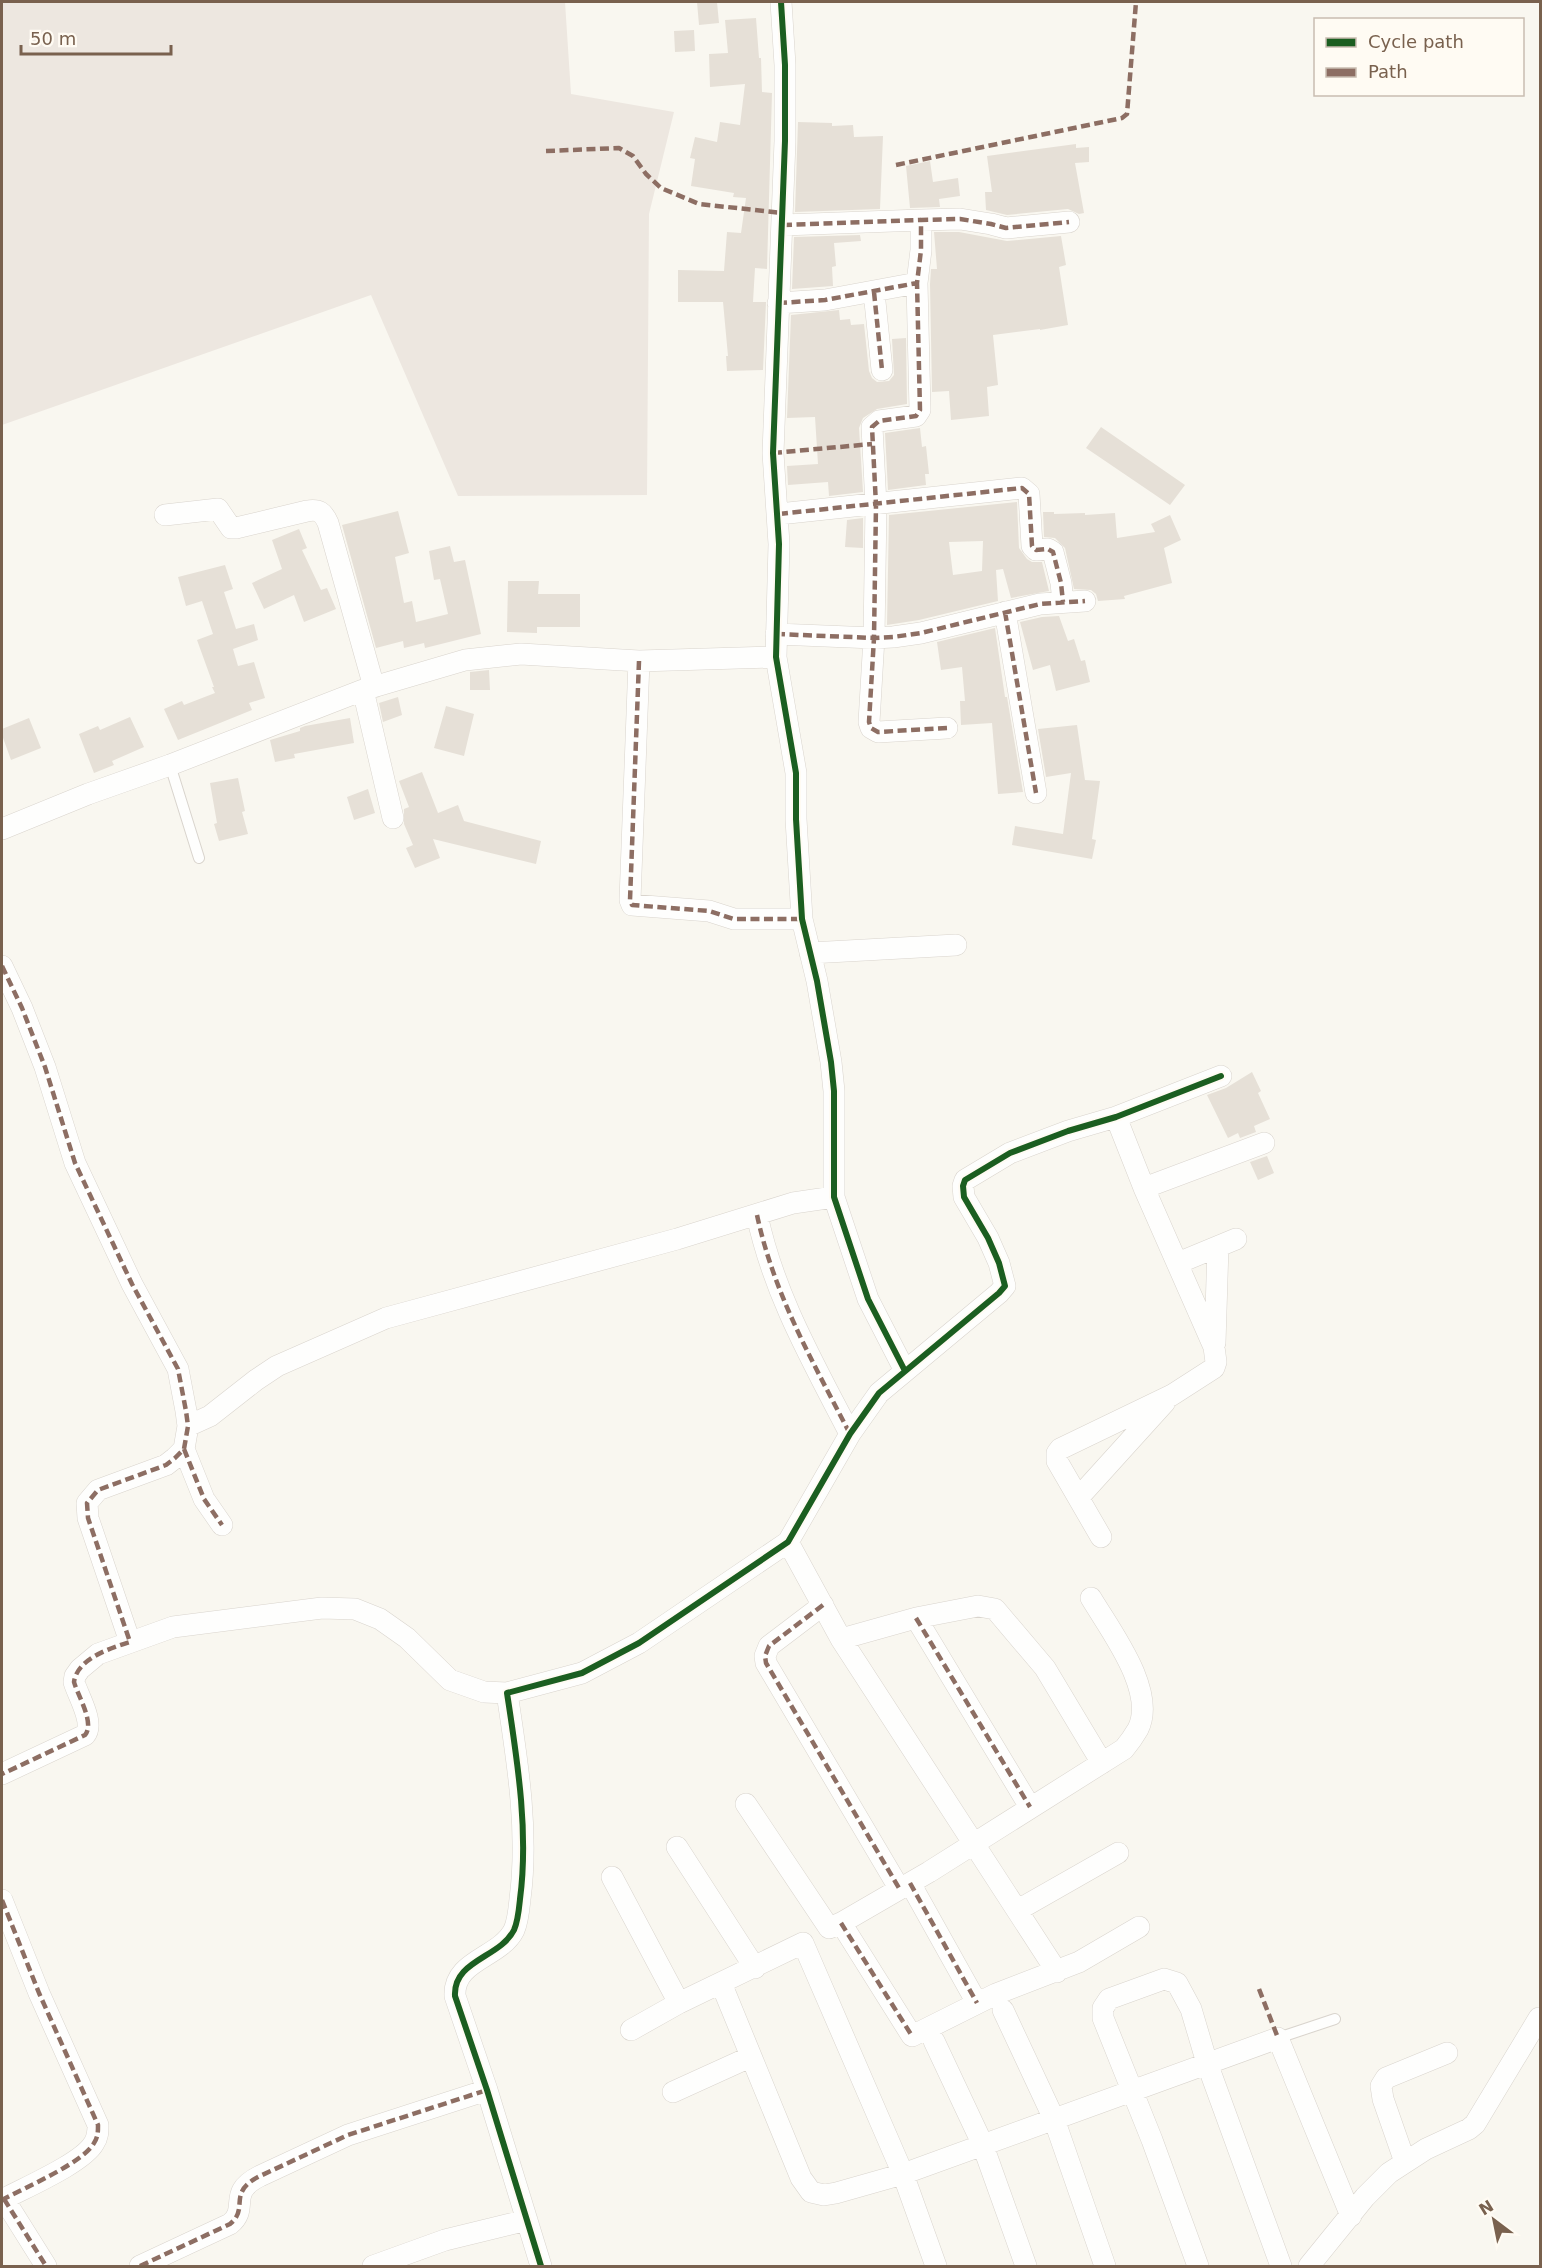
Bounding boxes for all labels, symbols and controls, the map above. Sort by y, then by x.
scale bar [21,18,171,56]
legend [1314,18,1524,96]
text: 50 m [30,28,76,49]
text: Cycle path [1368,31,1464,52]
text: Path [1368,61,1408,82]
north arrow [1464,2190,1524,2250]
text: N [1476,2196,1497,2219]

